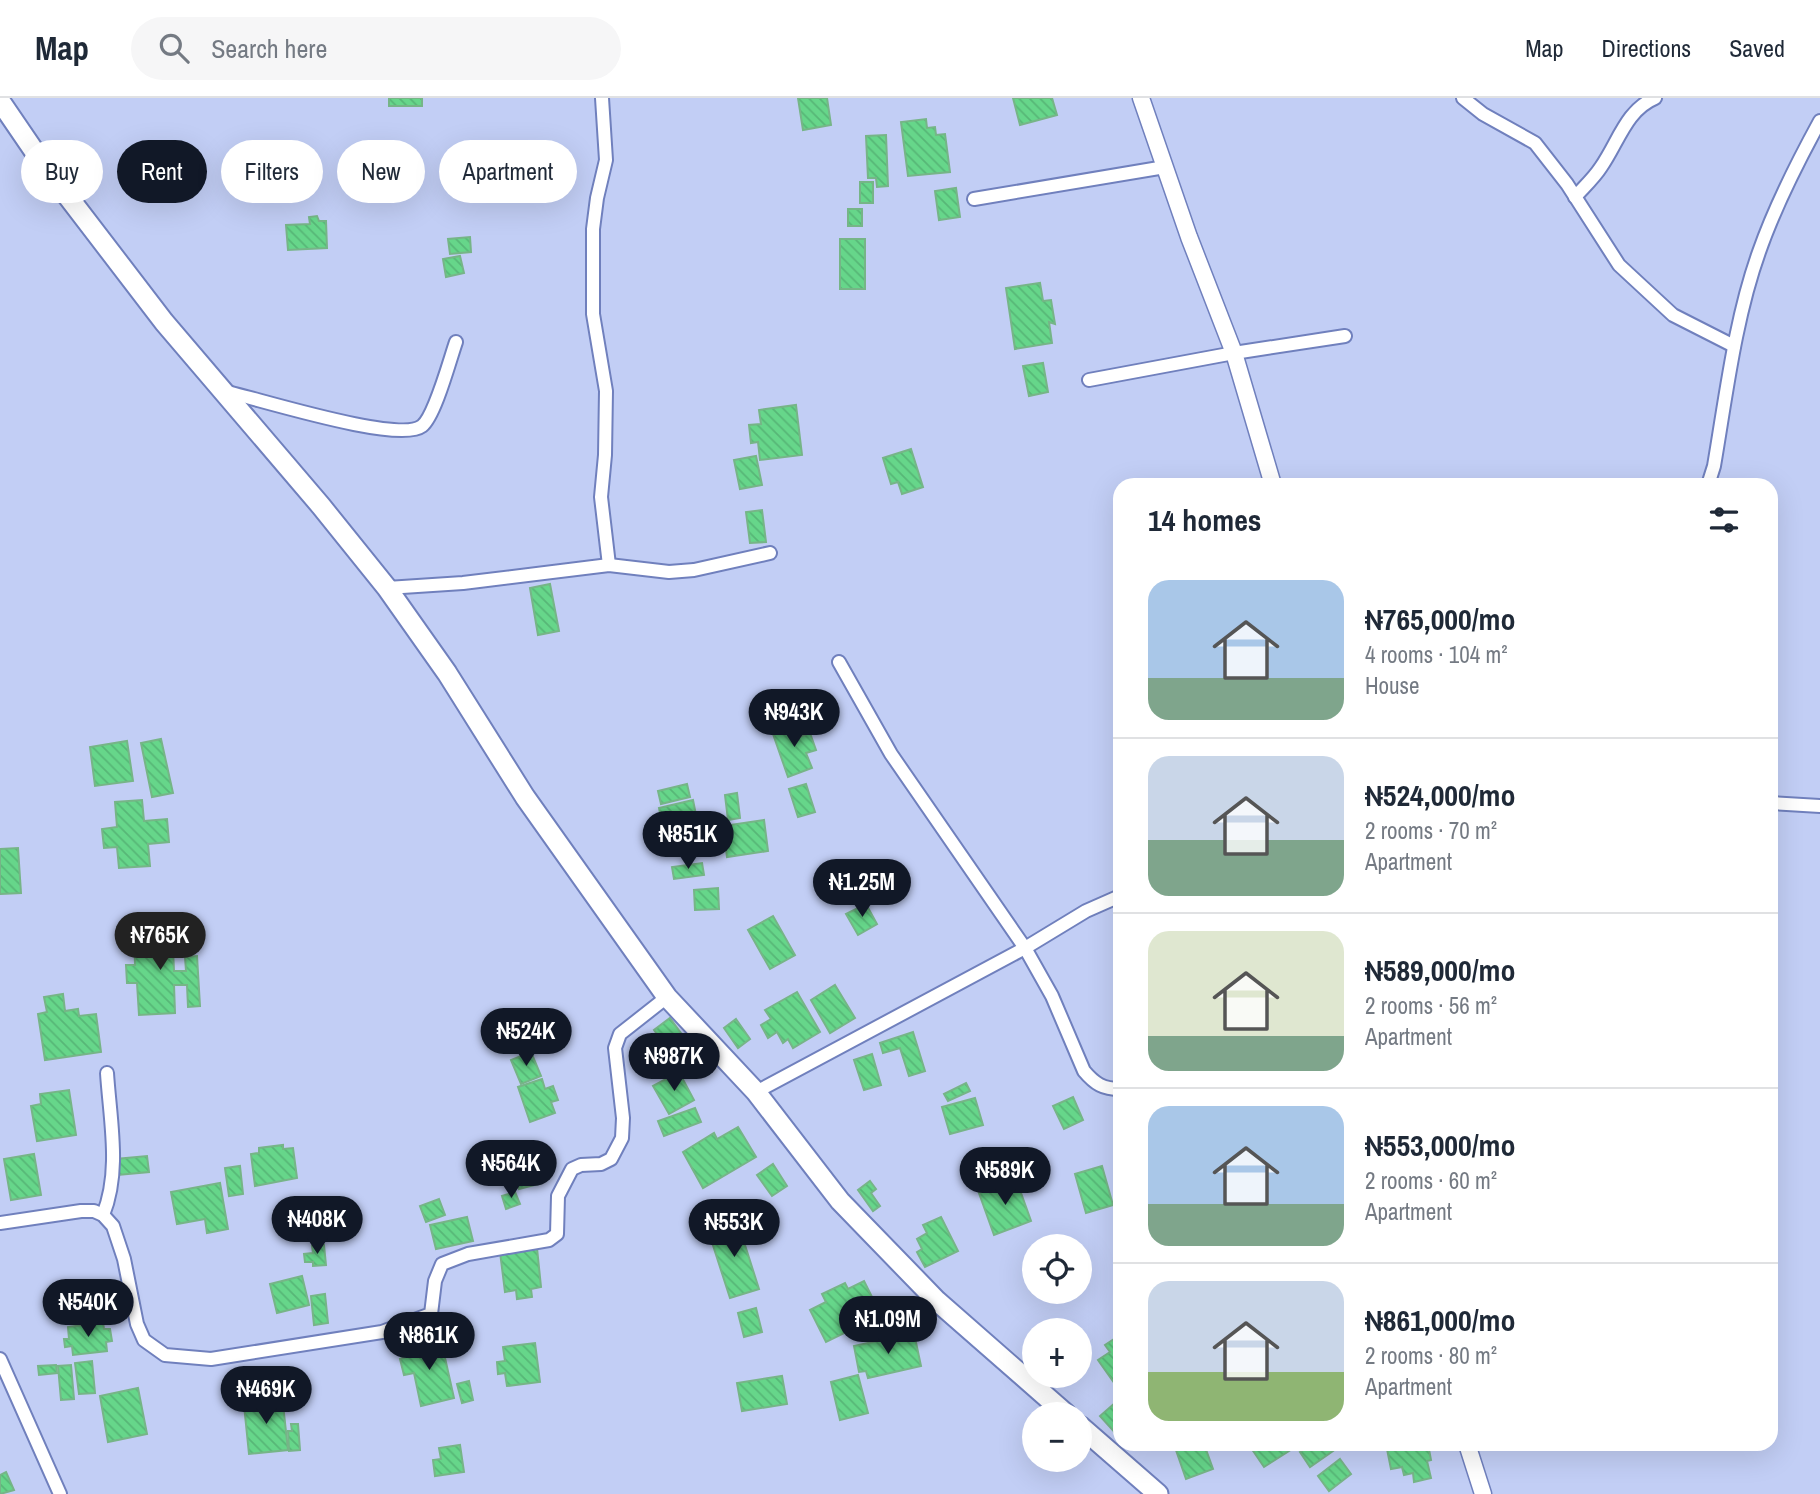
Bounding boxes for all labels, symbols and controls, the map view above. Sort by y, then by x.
search box [131,17,621,80]
text: Map [35,26,89,70]
icon: search [155,29,193,67]
text: Search here [211,31,327,66]
text: Map [1525,32,1563,64]
text: Directions [1601,32,1691,64]
text: Saved [1729,32,1785,64]
chip: Buy [21,140,103,203]
chip: Rent [117,140,207,203]
chip: Filters [221,140,323,203]
chip: New [337,140,425,203]
chip: Apartment [439,140,577,203]
text: 14 homes [1148,500,1262,540]
icon: filters [1705,501,1743,539]
text: ₦765,000/mo [1365,599,1515,639]
icon: home [1204,608,1288,692]
text: 4 rooms · 104 m² [1365,639,1508,670]
text: House [1365,670,1420,701]
pin: ₦943K [745,690,843,749]
text: ₦943K [765,696,823,727]
text: ₦524,000/mo [1365,775,1515,815]
icon: home [1204,784,1288,868]
pin: ₦851K [639,812,737,871]
text: 2 rooms · 70 m² [1365,815,1497,846]
text: ₦851K [659,818,717,849]
text: Apartment [1365,846,1452,877]
pin: ₦1.25M [805,860,919,919]
text: ₦1.25M [829,866,895,897]
pin: ₦765K [111,912,209,972]
text: ₦765K [131,919,189,950]
text: ₦589,000/mo [1365,950,1515,990]
icon: home [1204,959,1288,1043]
text: 2 rooms · 56 m² [1365,990,1497,1021]
pin: ₦524K [477,1009,575,1068]
text: ₦524K [497,1015,555,1046]
text: Apartment [1365,1021,1452,1052]
pin: ₦987K [625,1034,723,1093]
text: ₦987K [645,1040,703,1071]
text: ₦553,000/mo [1365,1125,1515,1165]
icon: home [1204,1134,1288,1218]
pin: ₦564K [462,1140,560,1200]
text: ₦564K [482,1147,540,1178]
pin: ₦589K [956,1148,1054,1207]
text: ₦589K [976,1154,1034,1185]
text: 2 rooms · 60 m² [1365,1165,1497,1196]
pin: ₦408K [268,1196,366,1256]
text: Apartment [1365,1196,1452,1227]
pin: ₦553K [685,1200,783,1259]
text: ₦408K [288,1203,346,1234]
text: ₦553K [705,1206,763,1237]
map controls [1022,1234,1092,1472]
button: locate [1022,1234,1092,1304]
pin: ₦540K [39,1280,137,1339]
text: ₦540K [59,1286,117,1317]
pin: ₦1.09M [831,1296,945,1356]
text: ₦861,000/mo [1365,1300,1515,1340]
text: ₦1.09M [855,1303,921,1334]
icon: home [1204,1309,1288,1393]
pin: ₦861K [380,1312,478,1372]
button: + [1022,1318,1092,1388]
text: ₦861K [400,1319,458,1350]
text: 2 rooms · 80 m² [1365,1340,1497,1371]
pin: ₦469K [217,1366,315,1426]
text: Apartment [1365,1371,1452,1402]
text: ₦469K [237,1373,295,1404]
button: − [1022,1402,1092,1472]

